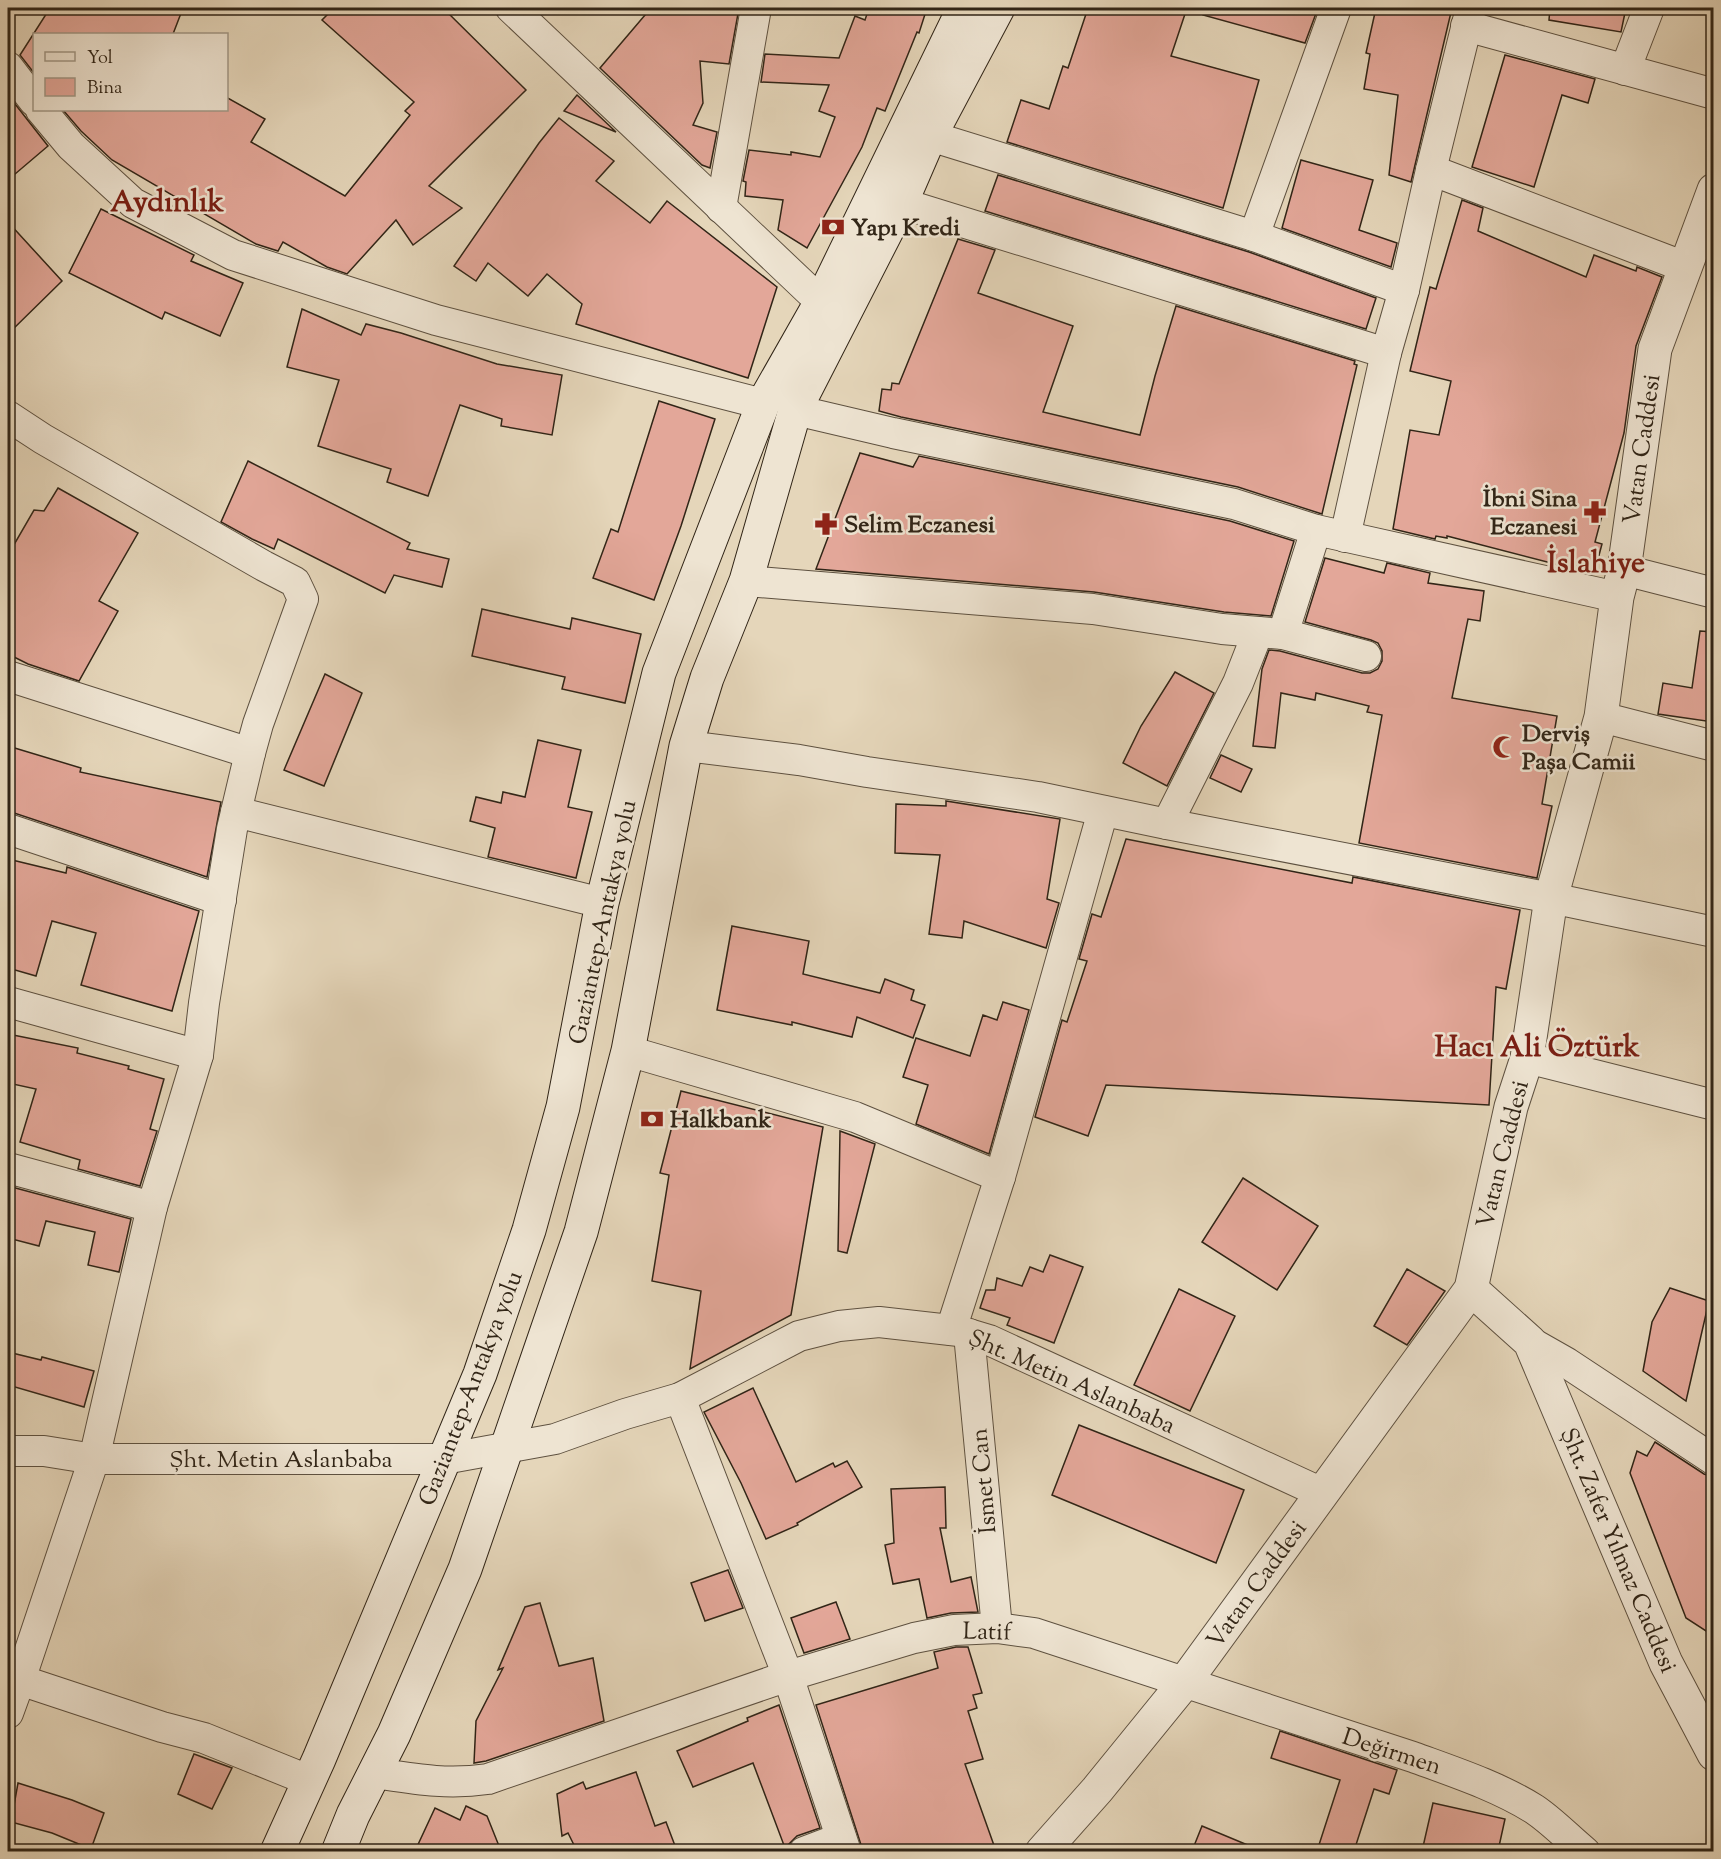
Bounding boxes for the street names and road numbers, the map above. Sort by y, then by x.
street label: Vatan Caddesi [1616,372,1670,526]
street label: Gaziantep-Antakya yolu [561,797,647,1048]
street label: Vatan Caddesi [1469,1077,1539,1232]
street label: Gaziantep-Antakya yolu [411,1266,532,1511]
street label: Şht. Metin Aslanbaba [962,1322,1180,1444]
street label: Şht. Zafer Yılmaz Caddesi [1550,1423,1684,1679]
street label: İsmet Can [963,1427,1007,1535]
street label: Şht. Metin Aslanbaba [169,1444,393,1478]
street label: Vatan Caddesi [1199,1514,1316,1656]
street label: Latif [962,1616,1013,1650]
street label: Değirmen [1337,1721,1445,1785]

